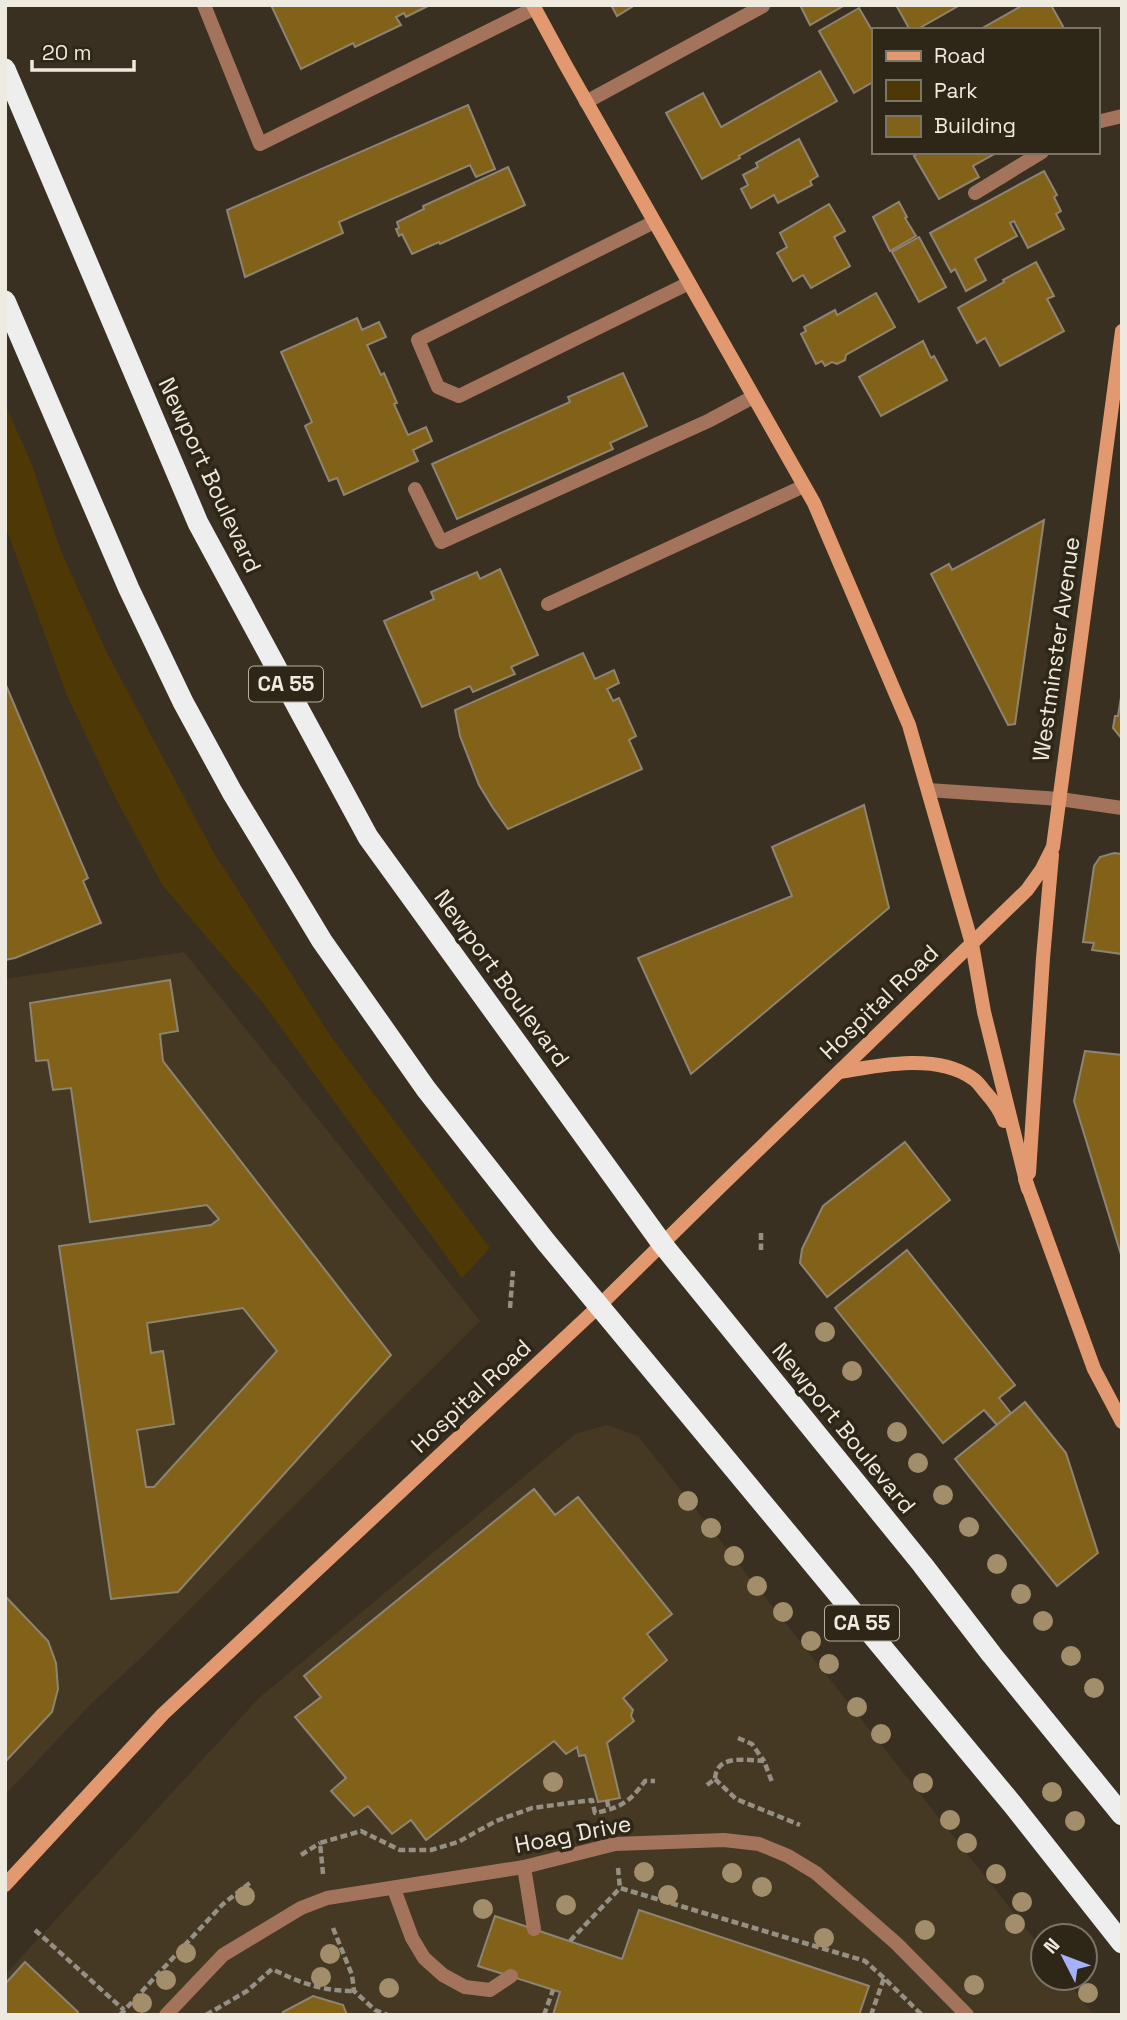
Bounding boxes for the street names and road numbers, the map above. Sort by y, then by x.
street label: Newport Boulevard [152,373,268,577]
street label: Westminster Avenue [1025,535,1087,763]
road number: CA 55 [249,666,323,702]
street label: Newport Boulevard [428,883,576,1073]
street label: Hospital Road [813,938,945,1066]
street label: Hospital Road [405,1333,537,1459]
street label: Newport Boulevard [766,1336,922,1520]
road number: CA 55 [825,1606,899,1640]
street label: Hoag Drive [512,1808,634,1860]

